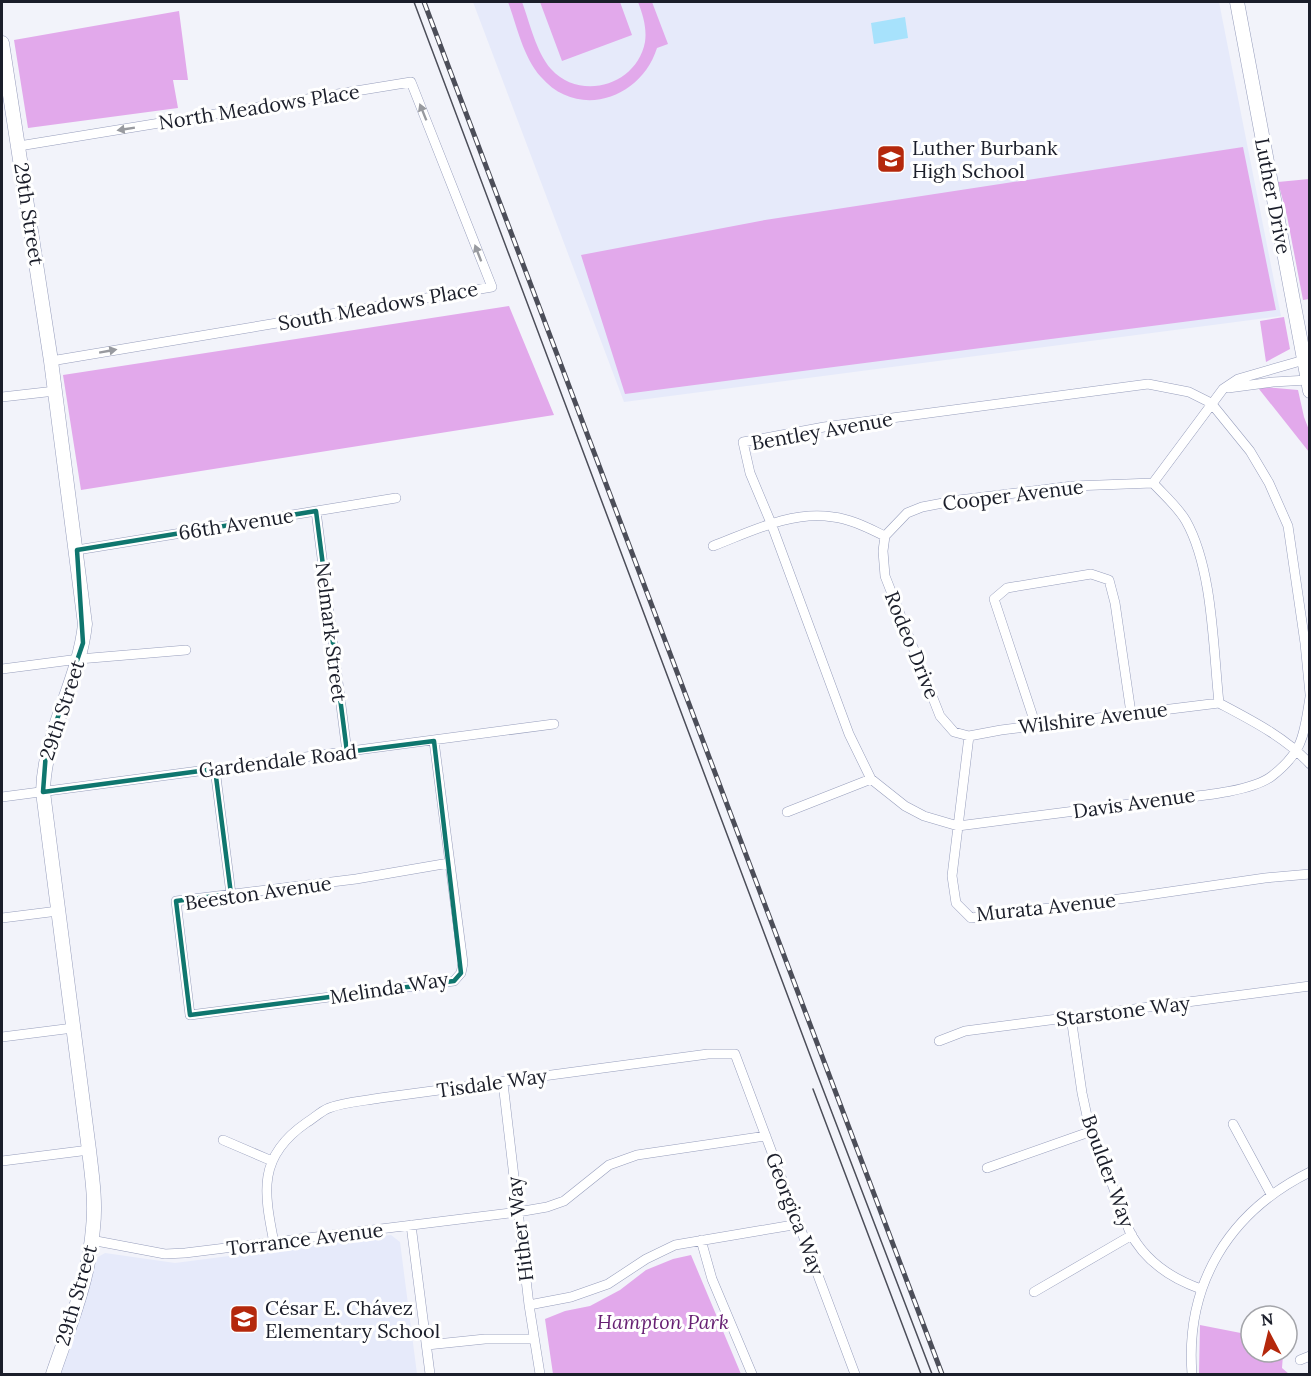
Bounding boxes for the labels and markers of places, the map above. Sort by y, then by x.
place label: Luther Burbank High School [912,135,1058,183]
school or university icon: Luther Burbank High School [875,143,907,175]
place label: César E. Chávez Elementary School [265,1295,440,1343]
school or university icon: César E. Chávez Elementary School [228,1303,260,1335]

